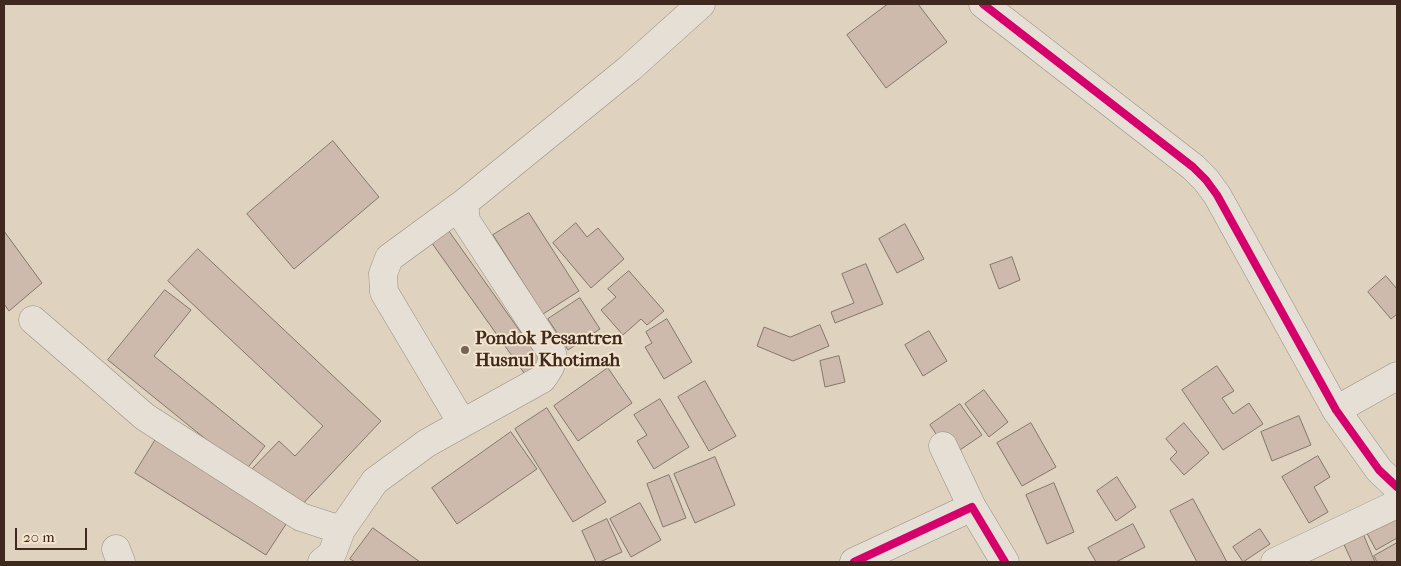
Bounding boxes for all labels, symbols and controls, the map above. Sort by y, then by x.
place label: Pondok Pesantren Husnul Khotimah [475,328,623,372]
marker: Pondok Pesantren Husnul Khotimah [459,344,471,356]
scale bar [18,518,90,550]
text: 20 m [23,528,55,546]

